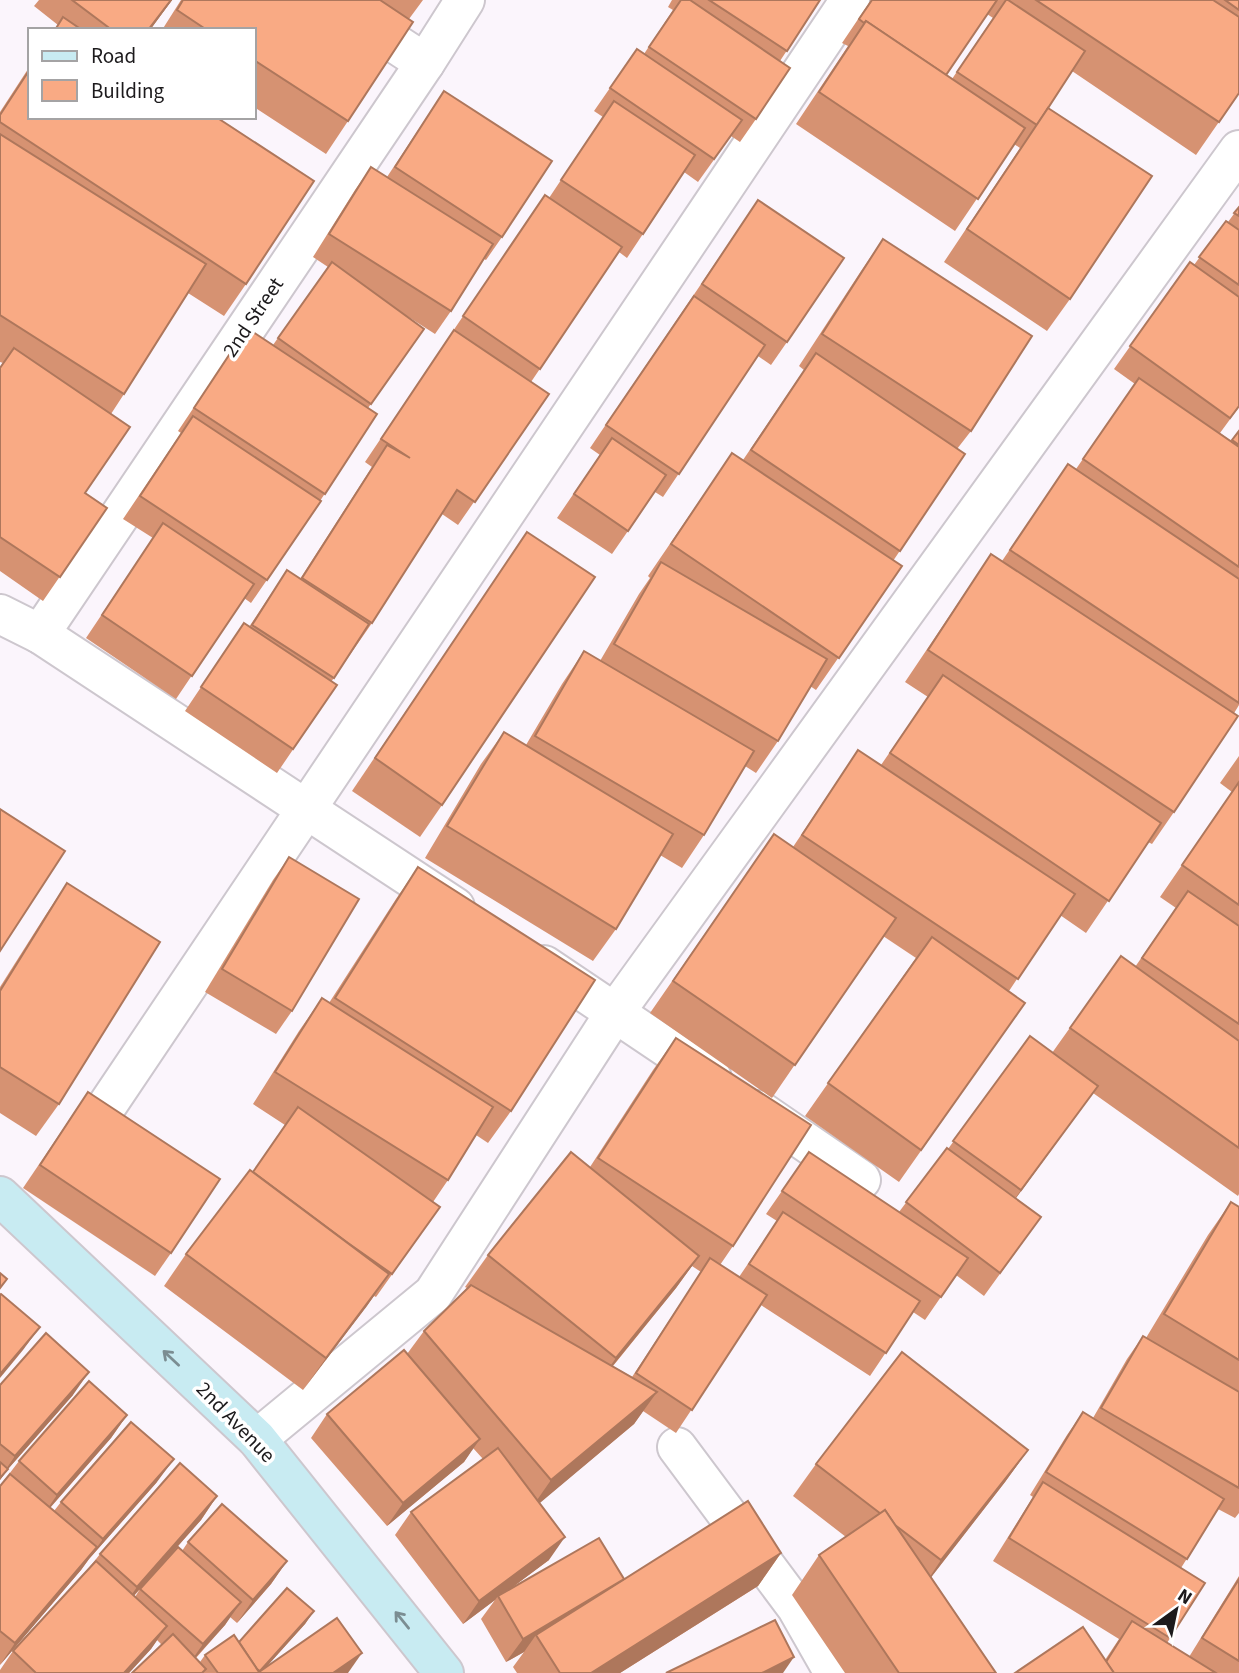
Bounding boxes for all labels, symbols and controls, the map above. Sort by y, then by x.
legend [28,28,256,119]
text: Road [91,41,136,71]
text: Building [91,76,165,106]
street label: 2nd Street [215,271,291,363]
one-way arrow [163,1349,180,1366]
street label: 2nd Avenue [190,1375,282,1469]
north arrow [1141,1575,1211,1645]
text: N [1172,1582,1197,1612]
one-way arrow [394,1611,409,1629]

